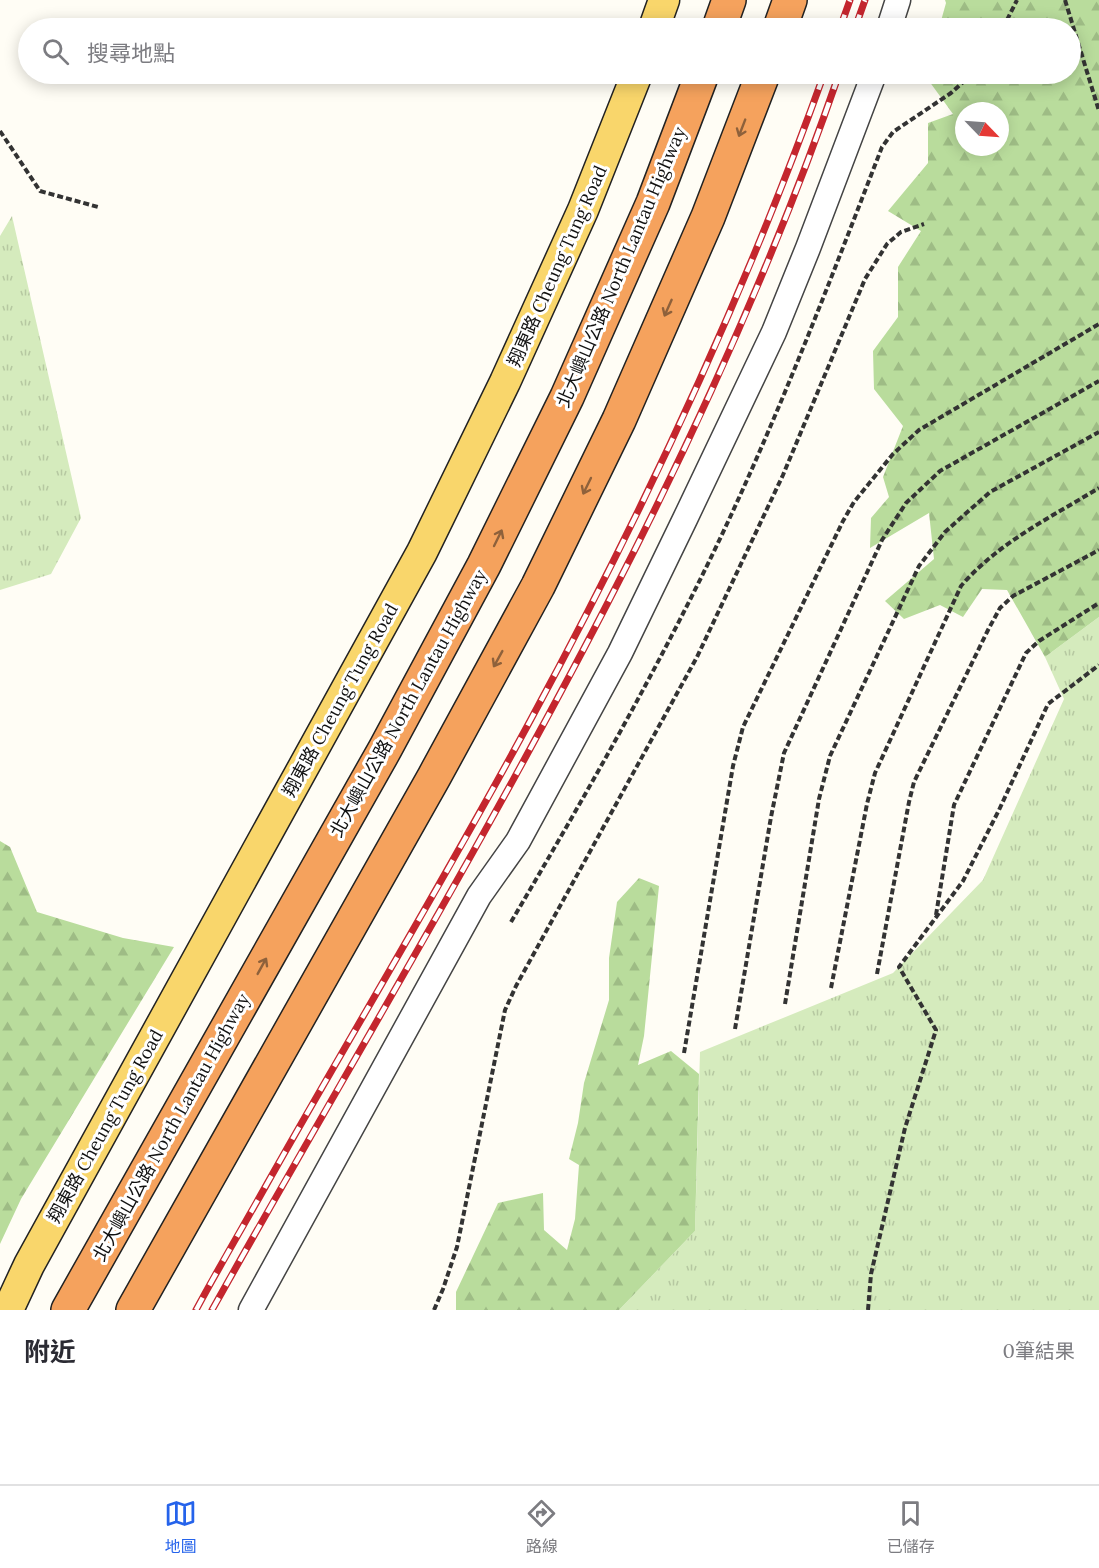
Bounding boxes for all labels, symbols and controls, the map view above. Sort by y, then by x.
search box [18,18,1081,84]
icon: search [39,35,72,68]
text: 搜尋地點 [87,39,175,67]
north arrow [955,102,1009,156]
one-way arrow [736,118,747,137]
street label: 北大嶼山公路 North Lantau Highway [551,123,691,411]
street label: 翔東路 Cheung Tung Road [502,162,612,370]
one-way arrow [662,299,673,317]
one-way arrow [581,476,592,494]
one-way arrow [492,529,504,547]
street label: 北大嶼山公路 North Lantau Highway [325,565,492,841]
street label: 翔東路 Cheung Tung Road [277,599,403,801]
one-way arrow [492,650,504,667]
one-way arrow [257,958,268,976]
street label: 北大嶼山公路 North Lantau Highway [88,989,255,1265]
street label: 翔東路 Cheung Tung Road [42,1025,168,1227]
text: 附近 [24,1335,76,1368]
text: 0筆結果 [1003,1338,1075,1363]
tab: 地圖 [164,1497,197,1557]
tab: 路線 [525,1497,558,1557]
tab: 已儲存 [887,1497,935,1557]

